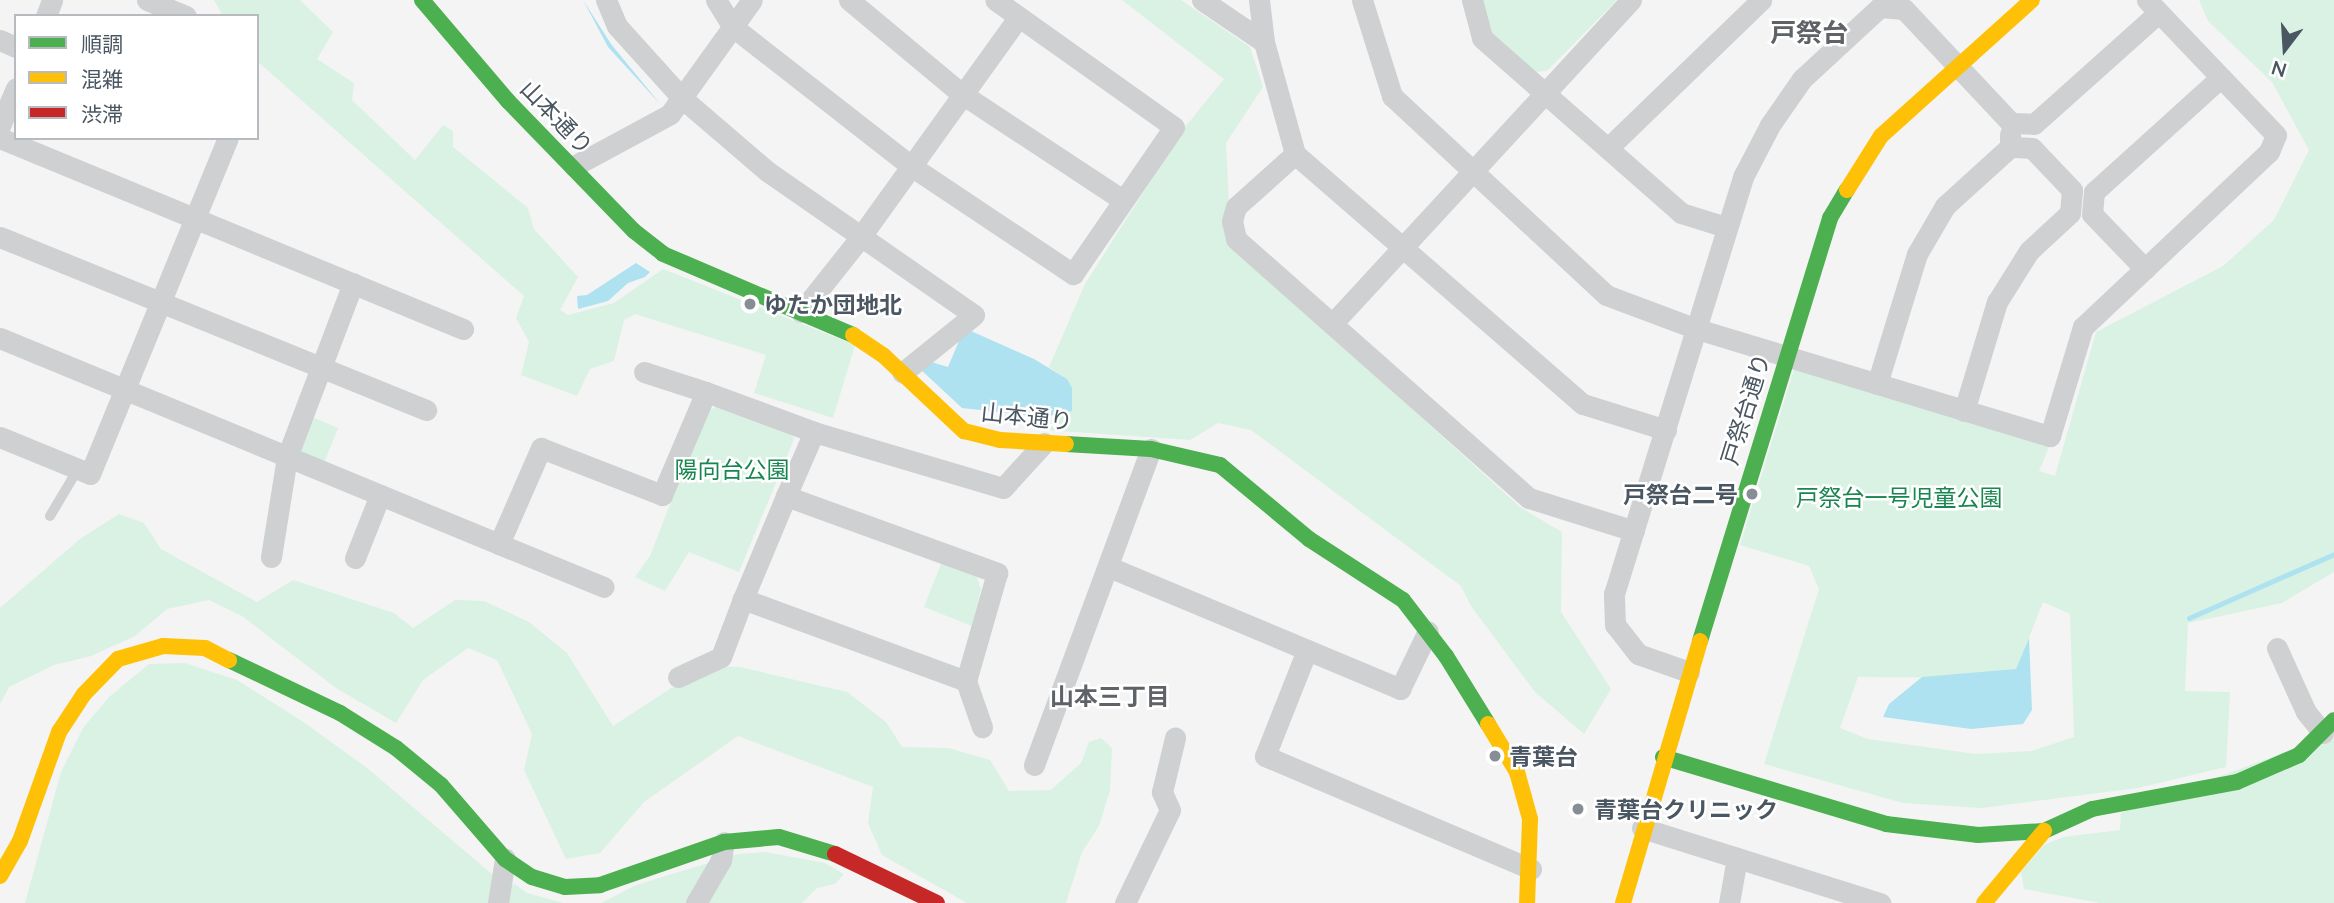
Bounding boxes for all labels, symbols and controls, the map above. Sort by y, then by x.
legend [14,14,259,140]
north arrow [2250,14,2320,84]
district label: 戸祭台 [1770,17,1848,49]
text: 順調 [81,31,123,56]
text: N [2268,56,2289,83]
text: 混雑 [81,66,123,91]
street label: 山本通り [515,74,599,160]
text: 渋滞 [81,101,123,126]
place label: ゆたか団地北 [764,290,902,318]
marker: ゆたか団地北 [742,296,758,312]
street label: 戸祭台通り [1715,350,1775,468]
street label: 山本通り [980,397,1074,435]
park label: 陽向台公園 [675,455,789,483]
place label: 戸祭台二号 [1623,480,1738,508]
park label: 戸祭台一号児童公園 [1796,483,2002,511]
marker: 戸祭台二号 [1744,486,1760,502]
district label: 山本三丁目 [1050,682,1170,710]
place label: 青葉台 [1509,742,1578,770]
marker: 青葉台 [1487,748,1503,764]
place label: 青葉台クリニック [1594,795,1778,823]
marker: 青葉台クリニック [1568,799,1588,819]

